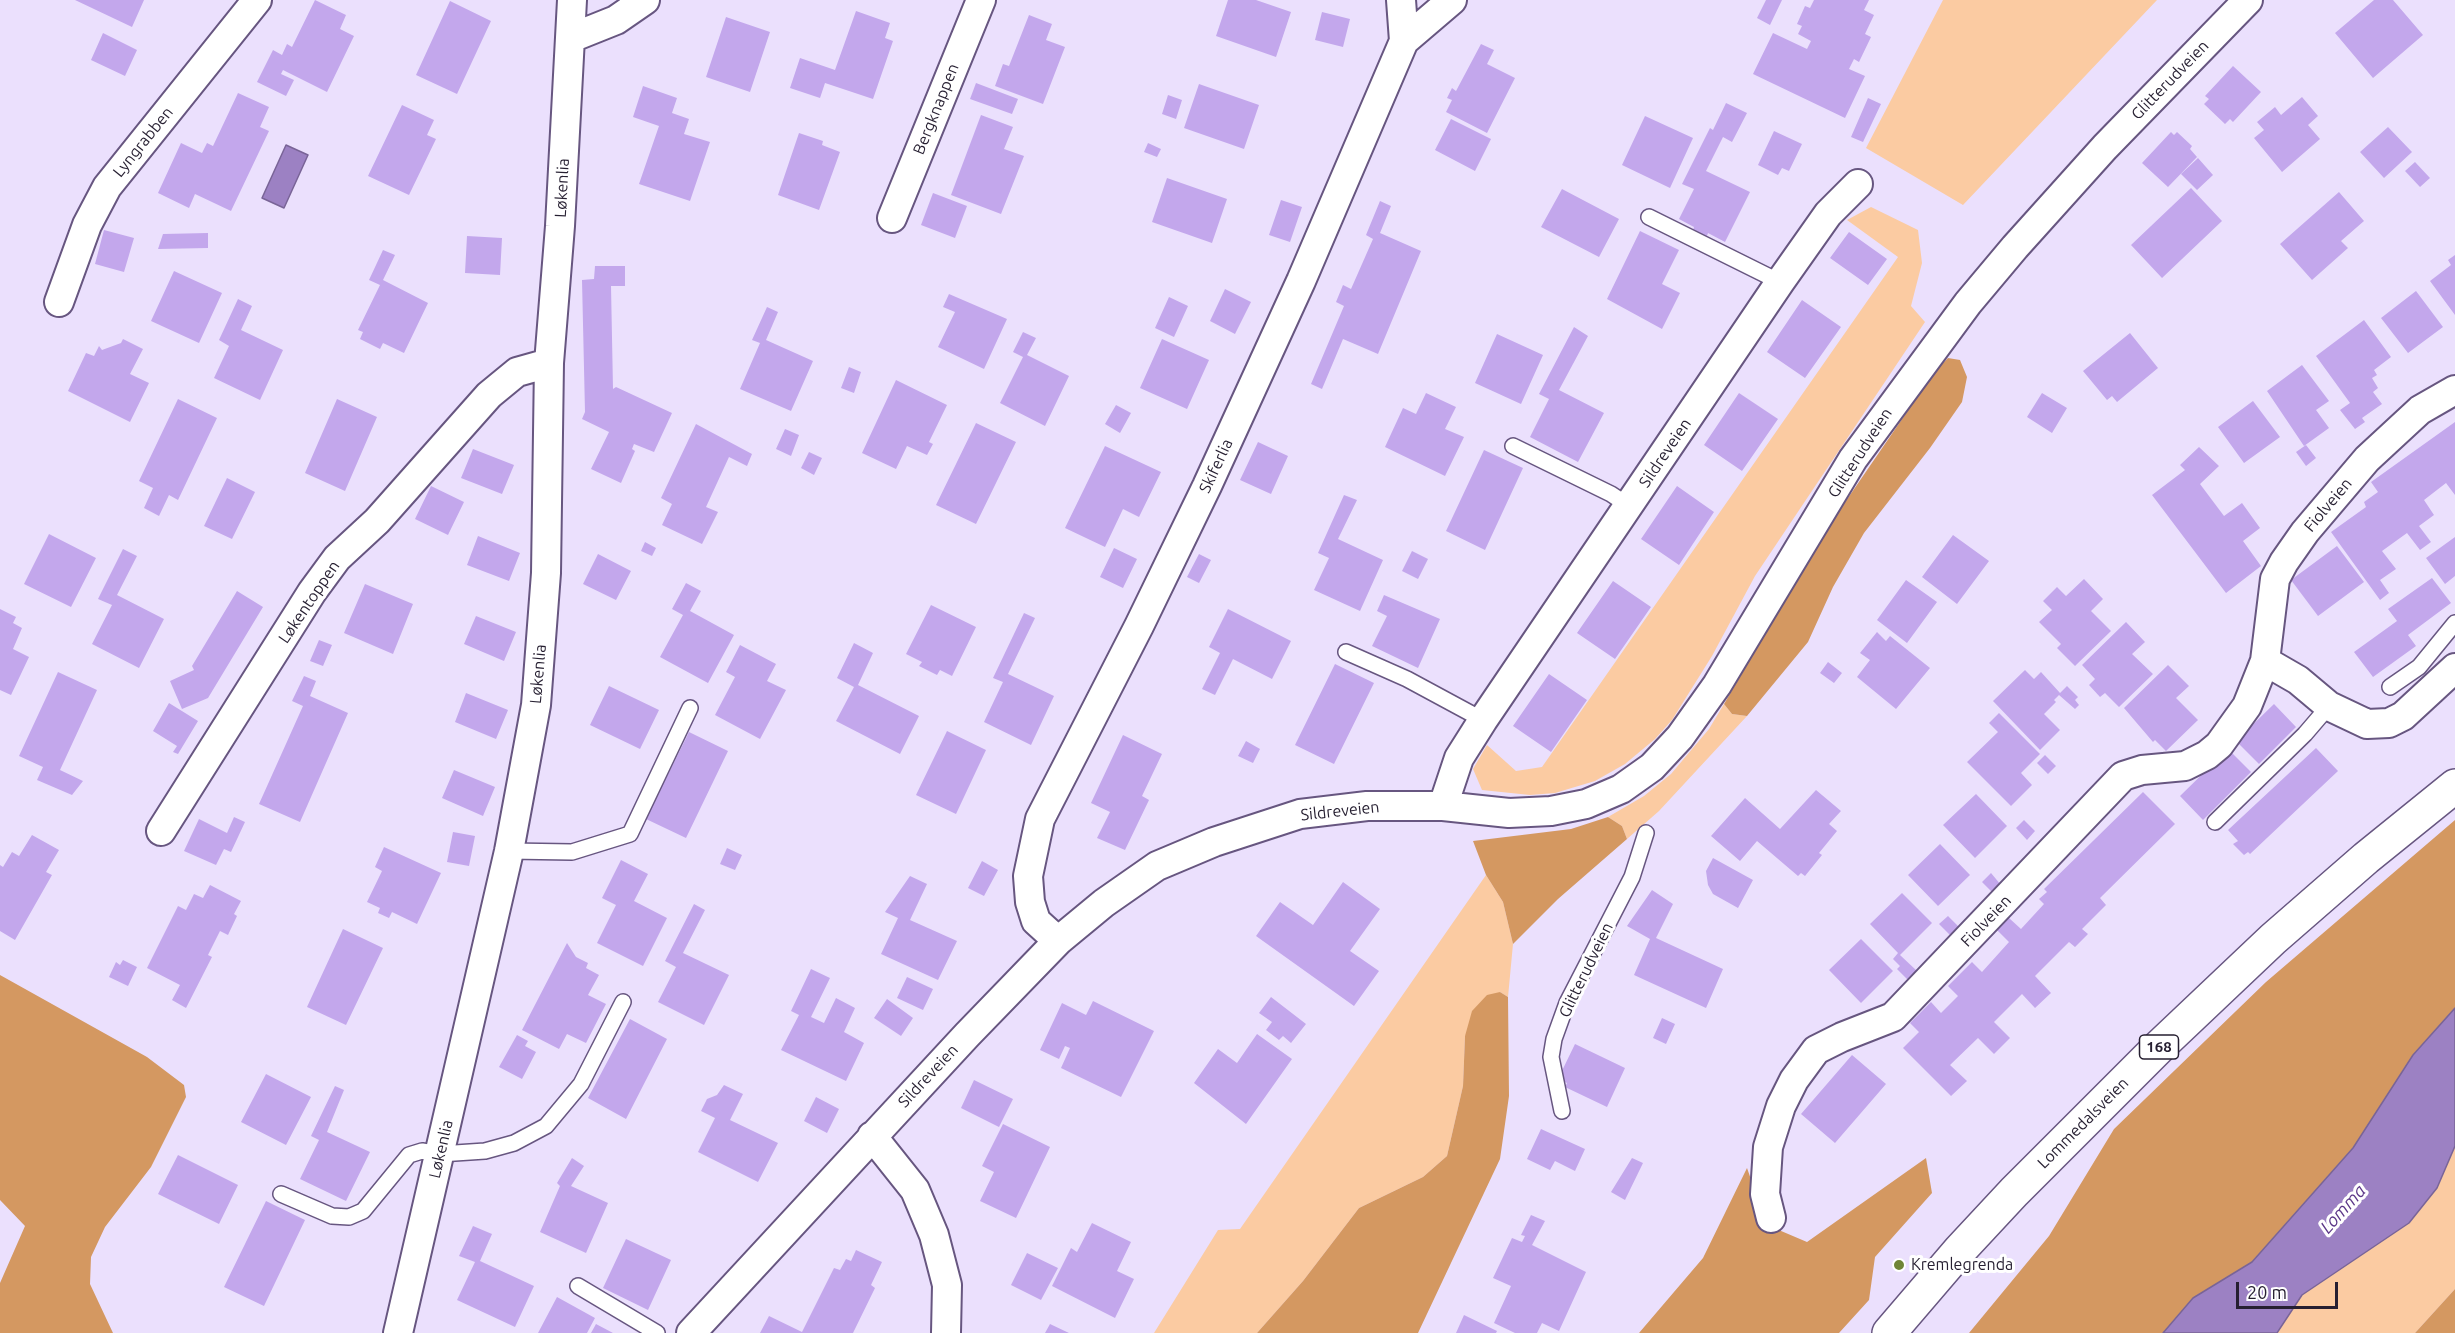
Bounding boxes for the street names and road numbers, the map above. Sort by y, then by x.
street label: Glitterudveien [2127,36,2213,124]
street label: Bergknappen [909,61,963,157]
street label: Lyngrabben [109,103,177,181]
street label: Løkenlia [551,158,573,218]
street label: Glitterudveien [1824,405,1896,501]
street label: Sildreveien [1635,415,1695,491]
street label: Skiferlia [1195,436,1237,496]
street label: Fiolveien [2300,474,2356,536]
street label: Løkentoppen [274,557,344,647]
street label: Løkenlia [526,643,550,705]
street label: Sildreveien [1300,797,1380,825]
street label: Fiolveien [1957,891,2015,951]
street label: Glitterudveien [1555,919,1617,1021]
road number: 168 [2140,1035,2178,1059]
street label: Sildreveien [894,1041,962,1111]
street label: Lommedalsveien [2033,1073,2133,1173]
street label: Løkenlia [425,1118,457,1180]

